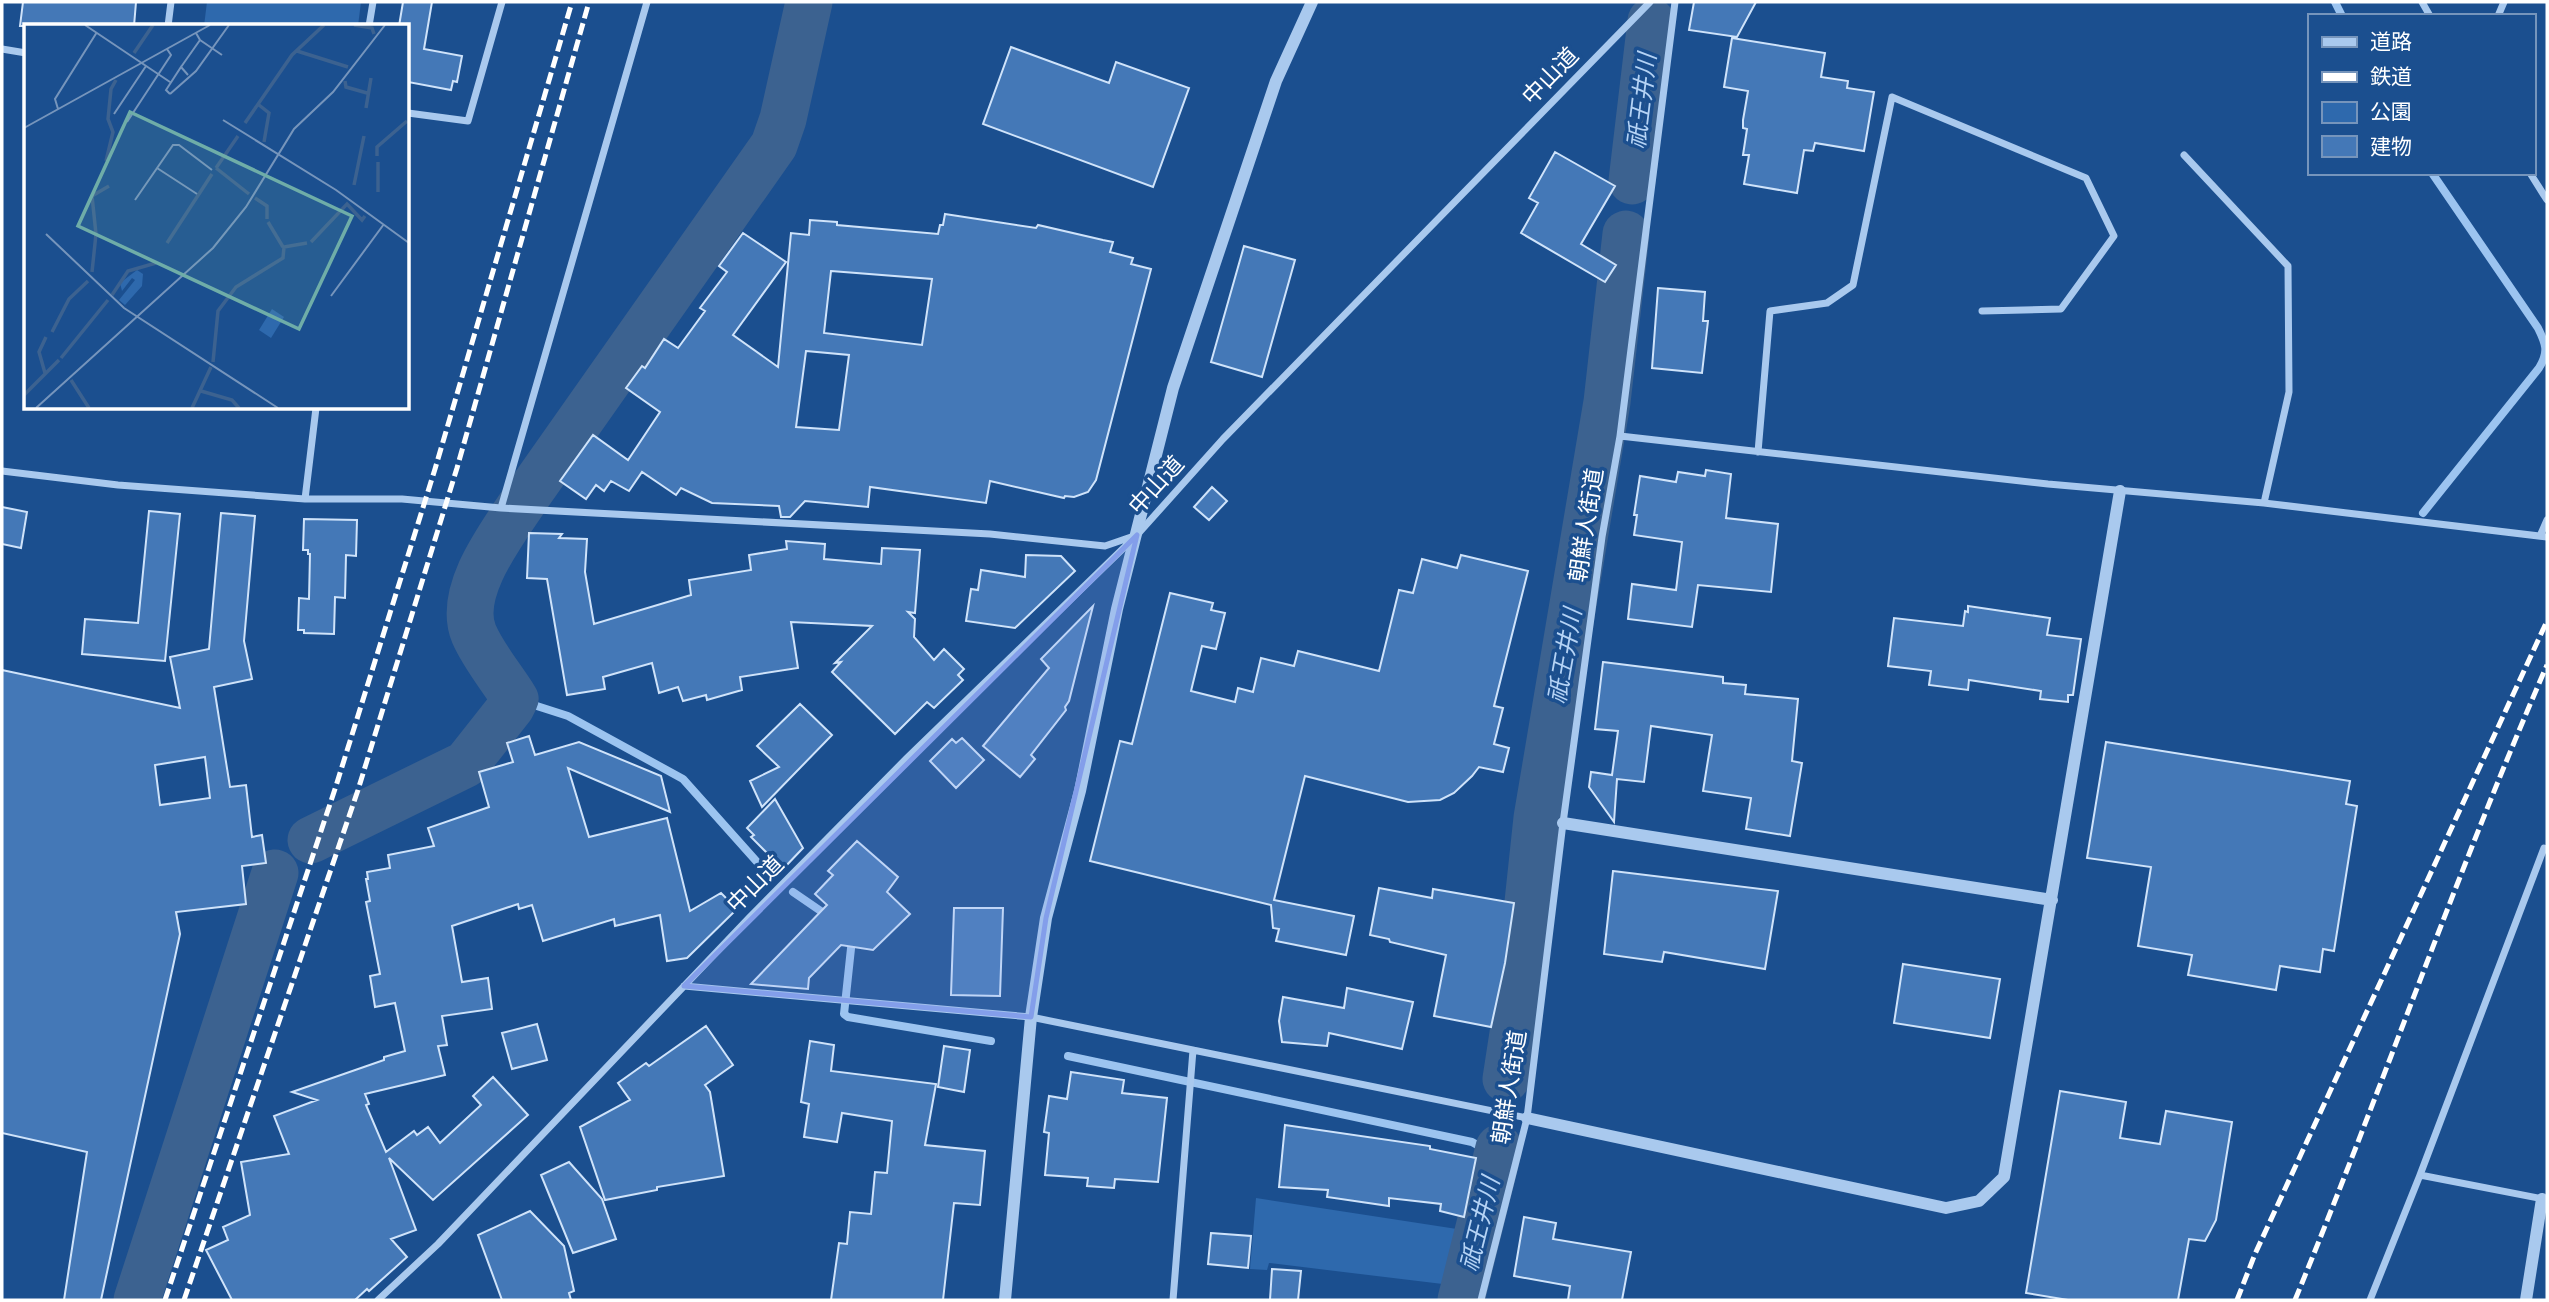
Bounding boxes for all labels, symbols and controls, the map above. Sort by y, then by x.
legend [2308,14,2535,175]
inset map [24,24,410,410]
text: 道路 [2370,30,2412,54]
street label: 中山道 [1517,42,1584,111]
water label: 祇王井川 [1622,49,1662,150]
text: 鉄道 [2370,65,2412,89]
text: 公園 [2370,100,2412,124]
text: 建物 [2370,135,2412,159]
street label: 中山道 [1123,451,1189,520]
street label: 朝鮮人街道 [1564,466,1609,584]
water label: 祇王井川 [1543,603,1588,706]
street label: 中山道 [721,850,789,918]
street label: 朝鮮人街道 [1487,1028,1532,1146]
water label: 祇王井川 [1455,1171,1506,1274]

